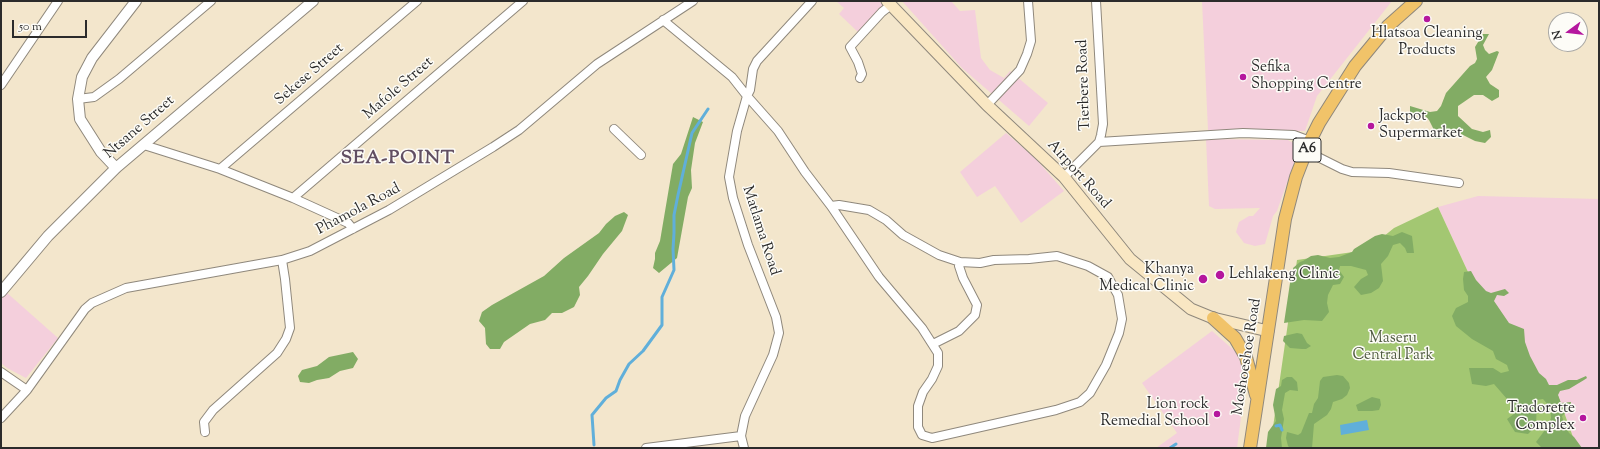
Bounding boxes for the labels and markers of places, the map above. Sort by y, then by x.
marker: Hlatsoa Cleaning Products [1422,14,1432,24]
place label: Hlatsoa Cleaning Products [1371,25,1483,60]
place label: Sefika Shopping Centre [1251,59,1362,94]
marker: Sefika Shopping Centre [1238,72,1248,82]
place label: Jackpot Supermarket [1379,108,1462,143]
marker: Jackpot Supermarket [1366,121,1376,131]
place label: Khanya Medical Clinic [1099,261,1194,296]
place label: Lehlakeng Clinic [1229,266,1339,284]
marker: Lehlakeng Clinic [1214,269,1226,281]
marker: Khanya Medical Clinic [1197,273,1209,285]
place label: Lion rock Remedial School [1101,396,1209,431]
place label: Tradorette Complex [1507,400,1575,435]
marker: Lion rock Remedial School [1212,409,1222,419]
marker: Tradorette Complex [1578,413,1588,423]

